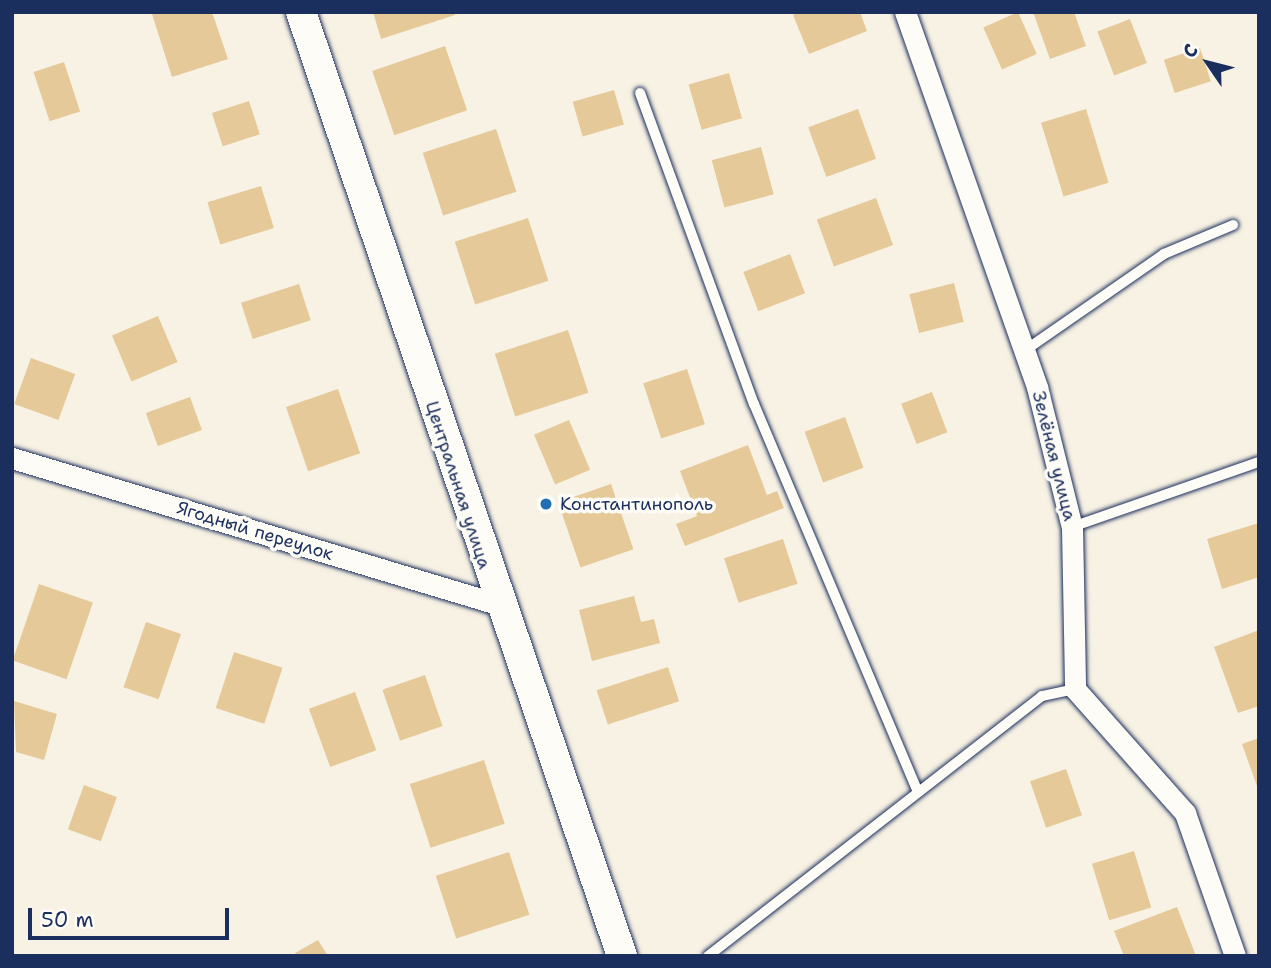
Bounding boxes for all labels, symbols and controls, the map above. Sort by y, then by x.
north arrow [1173,28,1243,98]
text: С [1177,39,1204,63]
street label: Зелёная улица [1027,389,1081,523]
street label: Центральная улица [421,398,495,572]
place label: Константинополь [560,493,713,515]
marker: Константинополь [538,496,554,512]
street label: Ягодный переулок [174,497,336,565]
scale bar [32,894,233,938]
text: 50 m [41,906,94,934]

